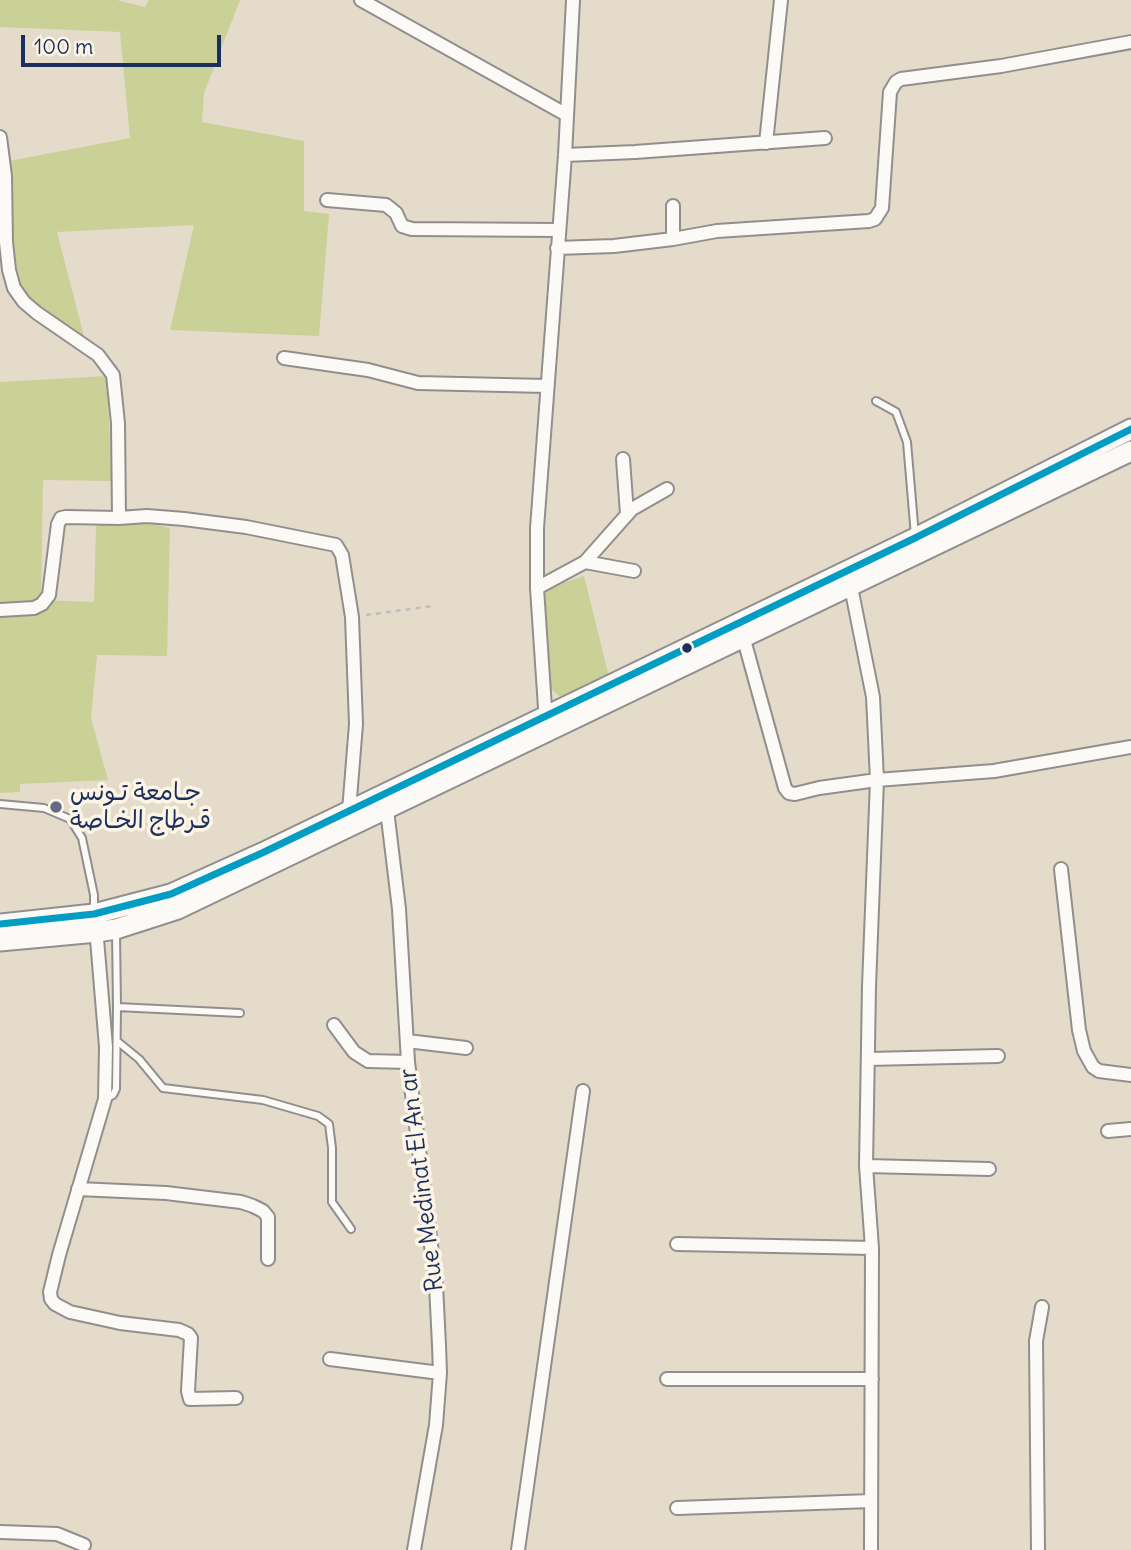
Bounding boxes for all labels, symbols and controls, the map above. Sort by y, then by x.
scale bar [24,21,224,65]
text: 100 m [34,33,93,60]
unlabelled marker [680,641,694,655]
place label: جـامعة تـونس قـرطاج الخـاصة [70,779,211,835]
marker: جـامعة تـونس قـرطاج الخـاصة [48,799,64,815]
street label: Rue Medinat El An ar [394,1067,450,1293]

